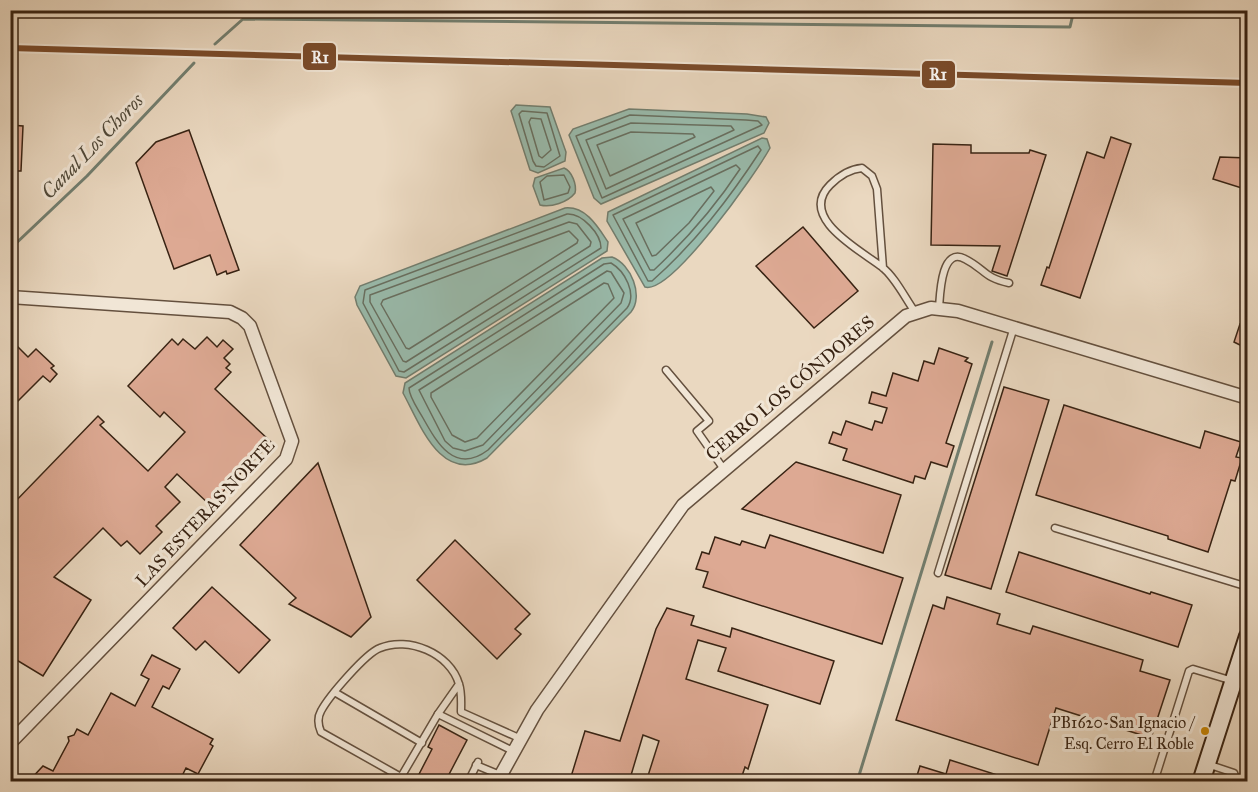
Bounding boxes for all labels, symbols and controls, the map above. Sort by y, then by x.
line badge: R1 [302,42,337,71]
text: R1 [311,48,329,67]
line badge: R1 [921,60,956,89]
text: R1 [929,65,947,84]
water label: Canal Los Choros [36,88,149,204]
street label: CERRO LOS CÓNDORES [700,309,879,465]
street label: LAS ESTERAS NORTE [131,435,279,591]
place label: PB1620-San Ignacio / Esq. Cerro El Roble [1051,713,1196,754]
marker: PB1620-San Ignacio / Esq. Cerro El Roble [1199,725,1211,737]

